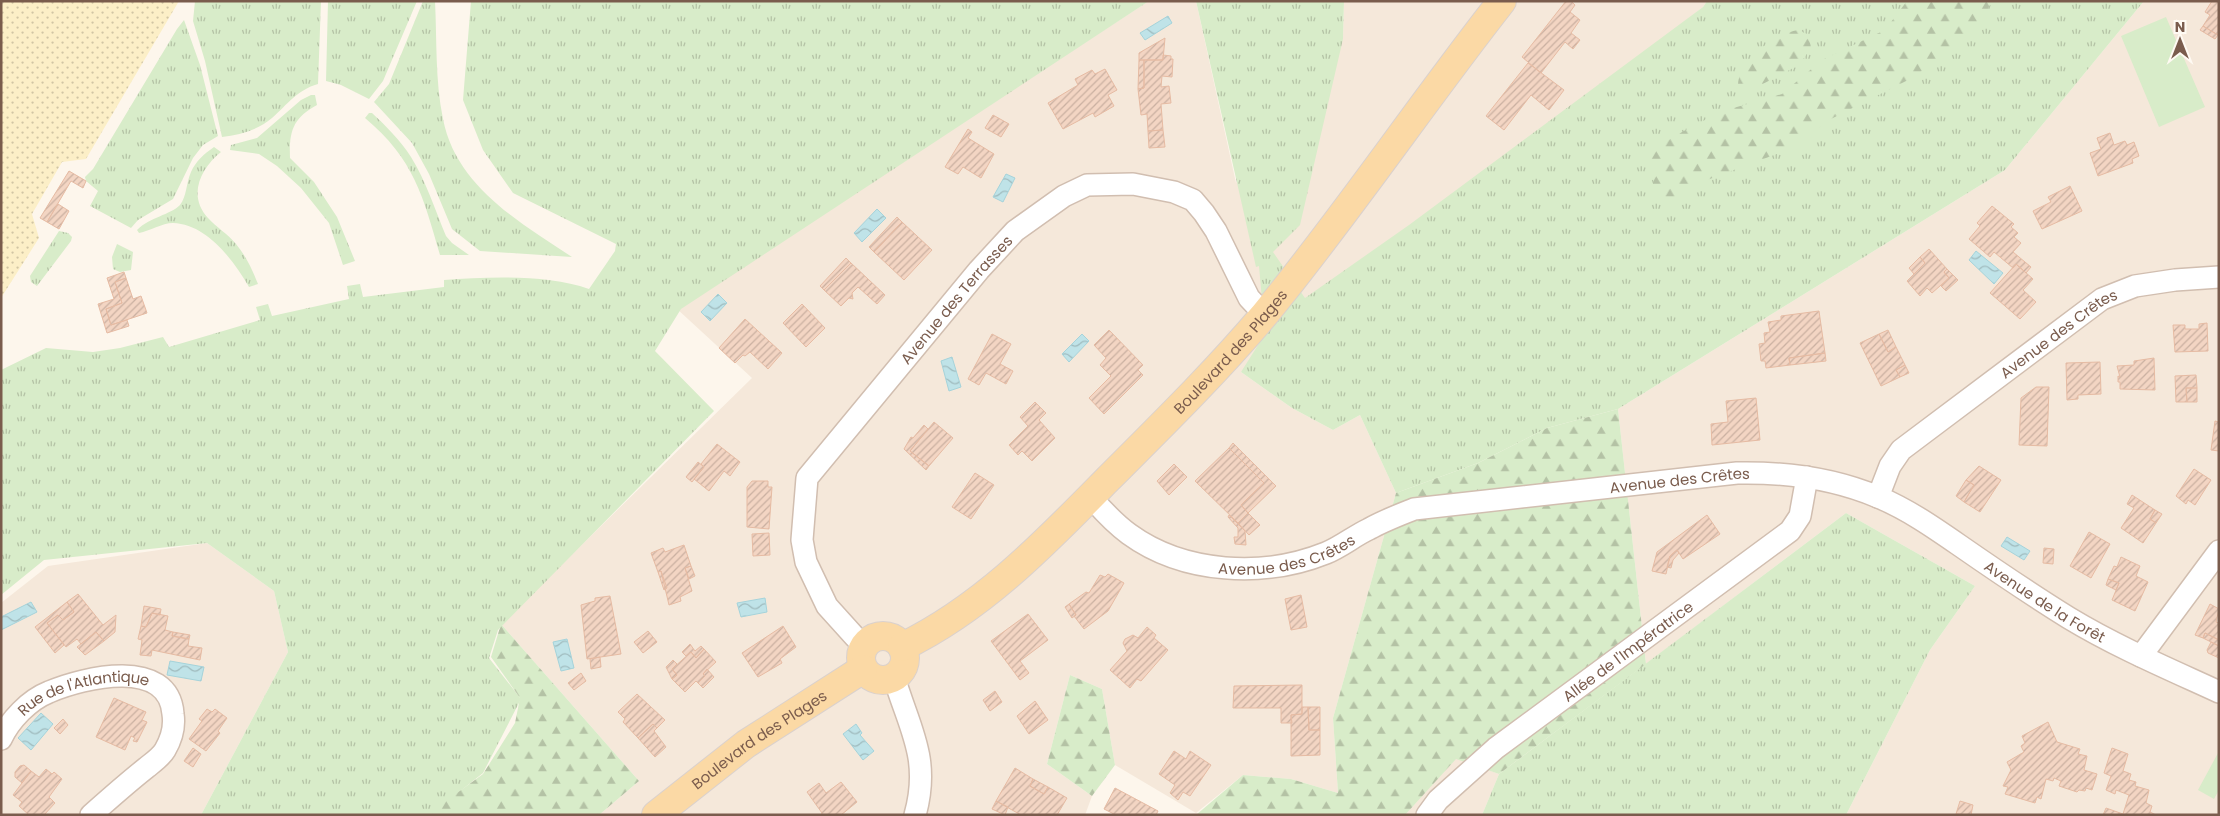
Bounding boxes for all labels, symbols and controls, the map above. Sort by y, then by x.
north arrow [2155,15,2205,65]
text: N [2175,17,2185,37]
street label: Avenue des Terrasses [895,230,1017,368]
street label: Boulevard des Plages [1168,284,1292,418]
street label: Avenue des Crêtes [1995,284,2120,383]
street label: Avenue des Crêtes [1608,462,1750,498]
street label: Avenue des Crêtes [1217,529,1359,579]
street label: Avenue de la Forêt [1980,555,2109,647]
street label: Allée de l'Impératrice [1558,596,1697,706]
street label: Rue de l'Atlantique [12,665,152,720]
street label: Boulevard des Plages [687,684,831,794]

